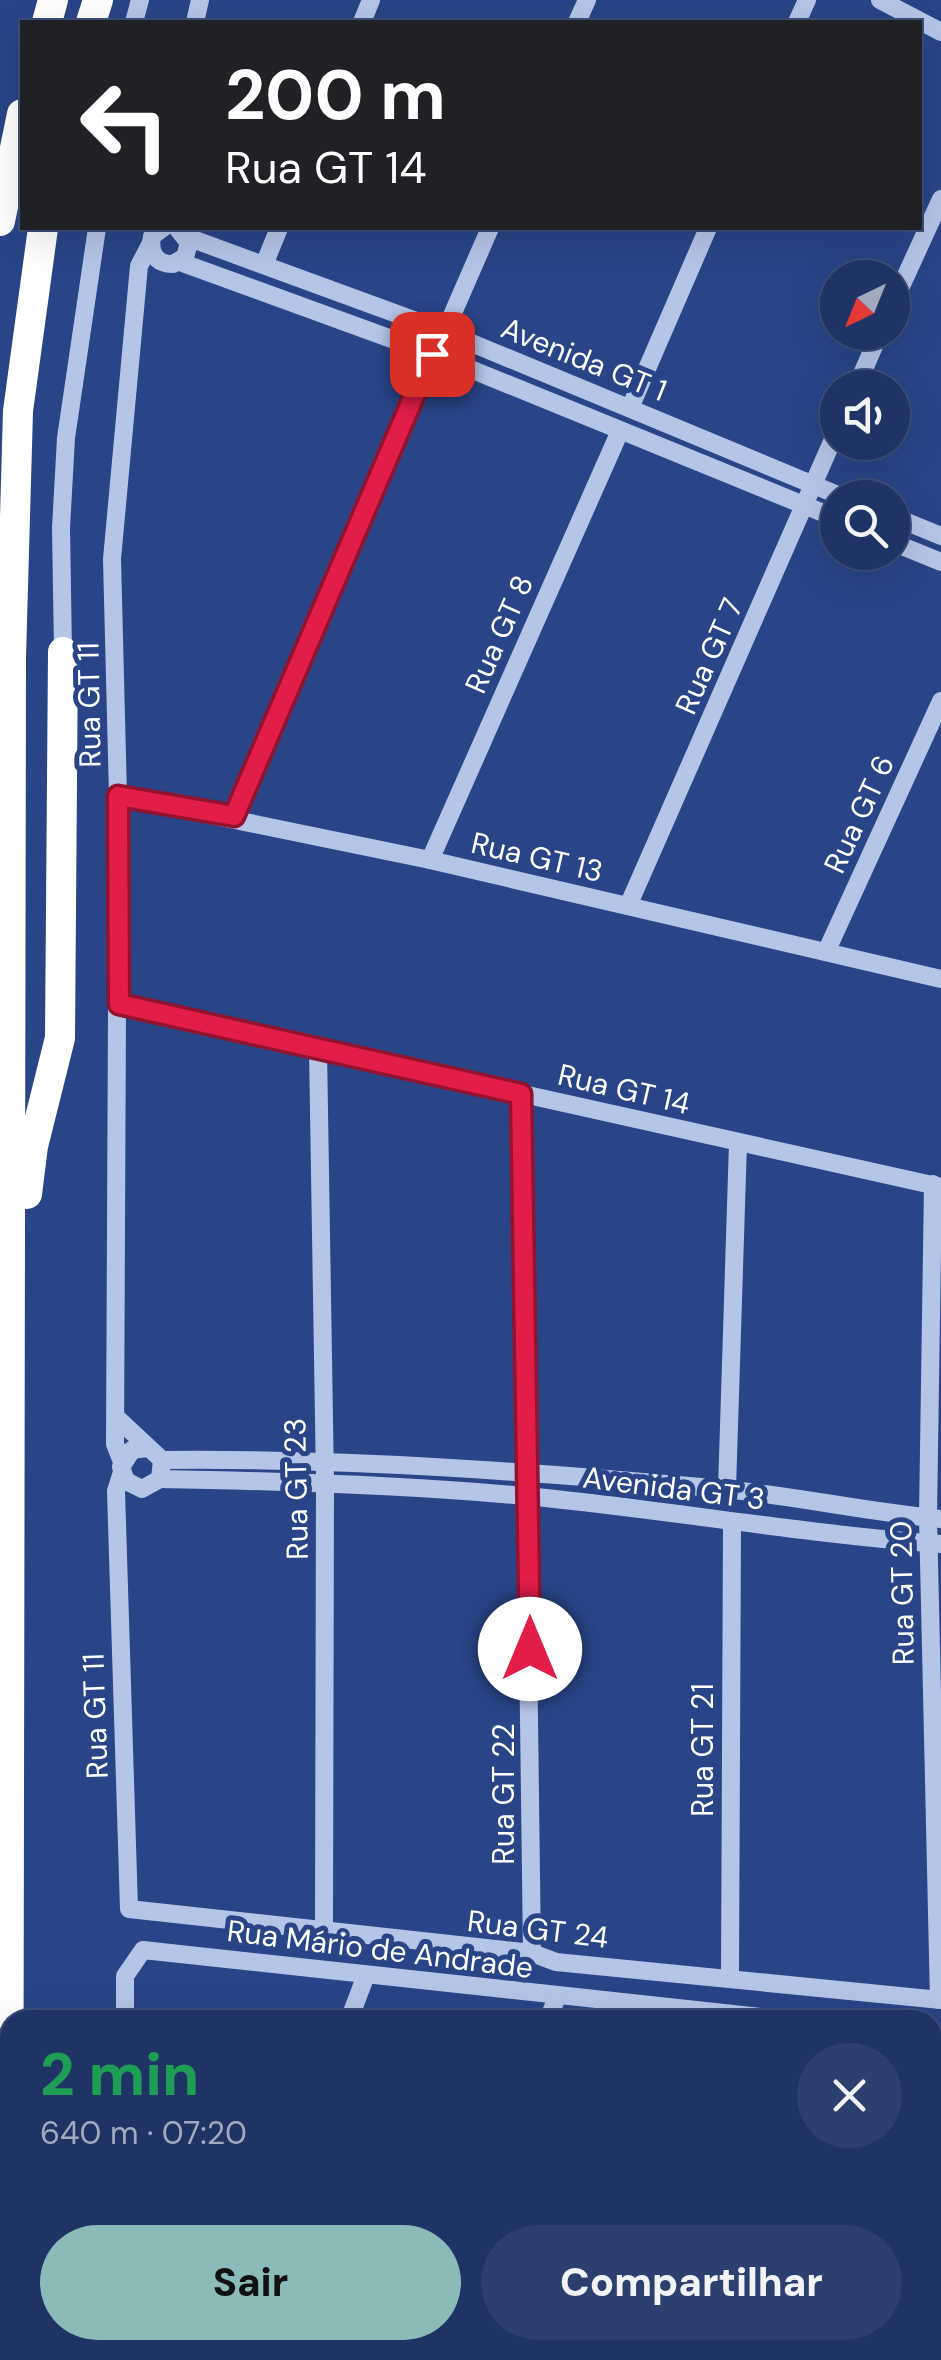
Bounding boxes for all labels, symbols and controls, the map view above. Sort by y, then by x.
text: 200 m [225,50,446,141]
icon: left [60,60,190,190]
text: Rua GT 14 [225,138,427,197]
north arrow [820,260,910,350]
map controls [820,260,910,570]
street label: Avenida GT 1 [496,308,672,410]
pin [390,312,475,397]
icon: arrive [405,327,460,382]
button: sound [820,370,910,460]
button: search [820,480,910,570]
street label: Rua GT 8 [456,569,542,699]
street label: Rua GT 7 [666,592,752,720]
street label: Rua GT 11 [68,642,110,768]
street label: Rua GT 6 [815,749,903,879]
street label: Rua GT 13 [467,823,607,891]
street label: Rua GT 14 [554,1055,694,1123]
street label: Rua GT 23 [275,1418,317,1560]
street label: Avenida GT 3 [581,1457,767,1519]
street label: Rua GT 20 [881,1520,923,1666]
position arrow [478,1597,582,1701]
street label: Rua GT 11 [73,1653,117,1779]
street label: Rua GT 21 [683,1683,722,1817]
street label: Rua GT 22 [484,1723,523,1865]
street label: Rua GT 24 [465,1901,611,1957]
street label: Rua Mário de Andrade [225,1911,535,1987]
text: 2 min [40,2035,199,2114]
button: close [797,2043,902,2148]
text: 640 m · 07:20 [40,2112,247,2154]
button: Sair [40,2225,461,2340]
button: Compartilhar [481,2225,902,2340]

